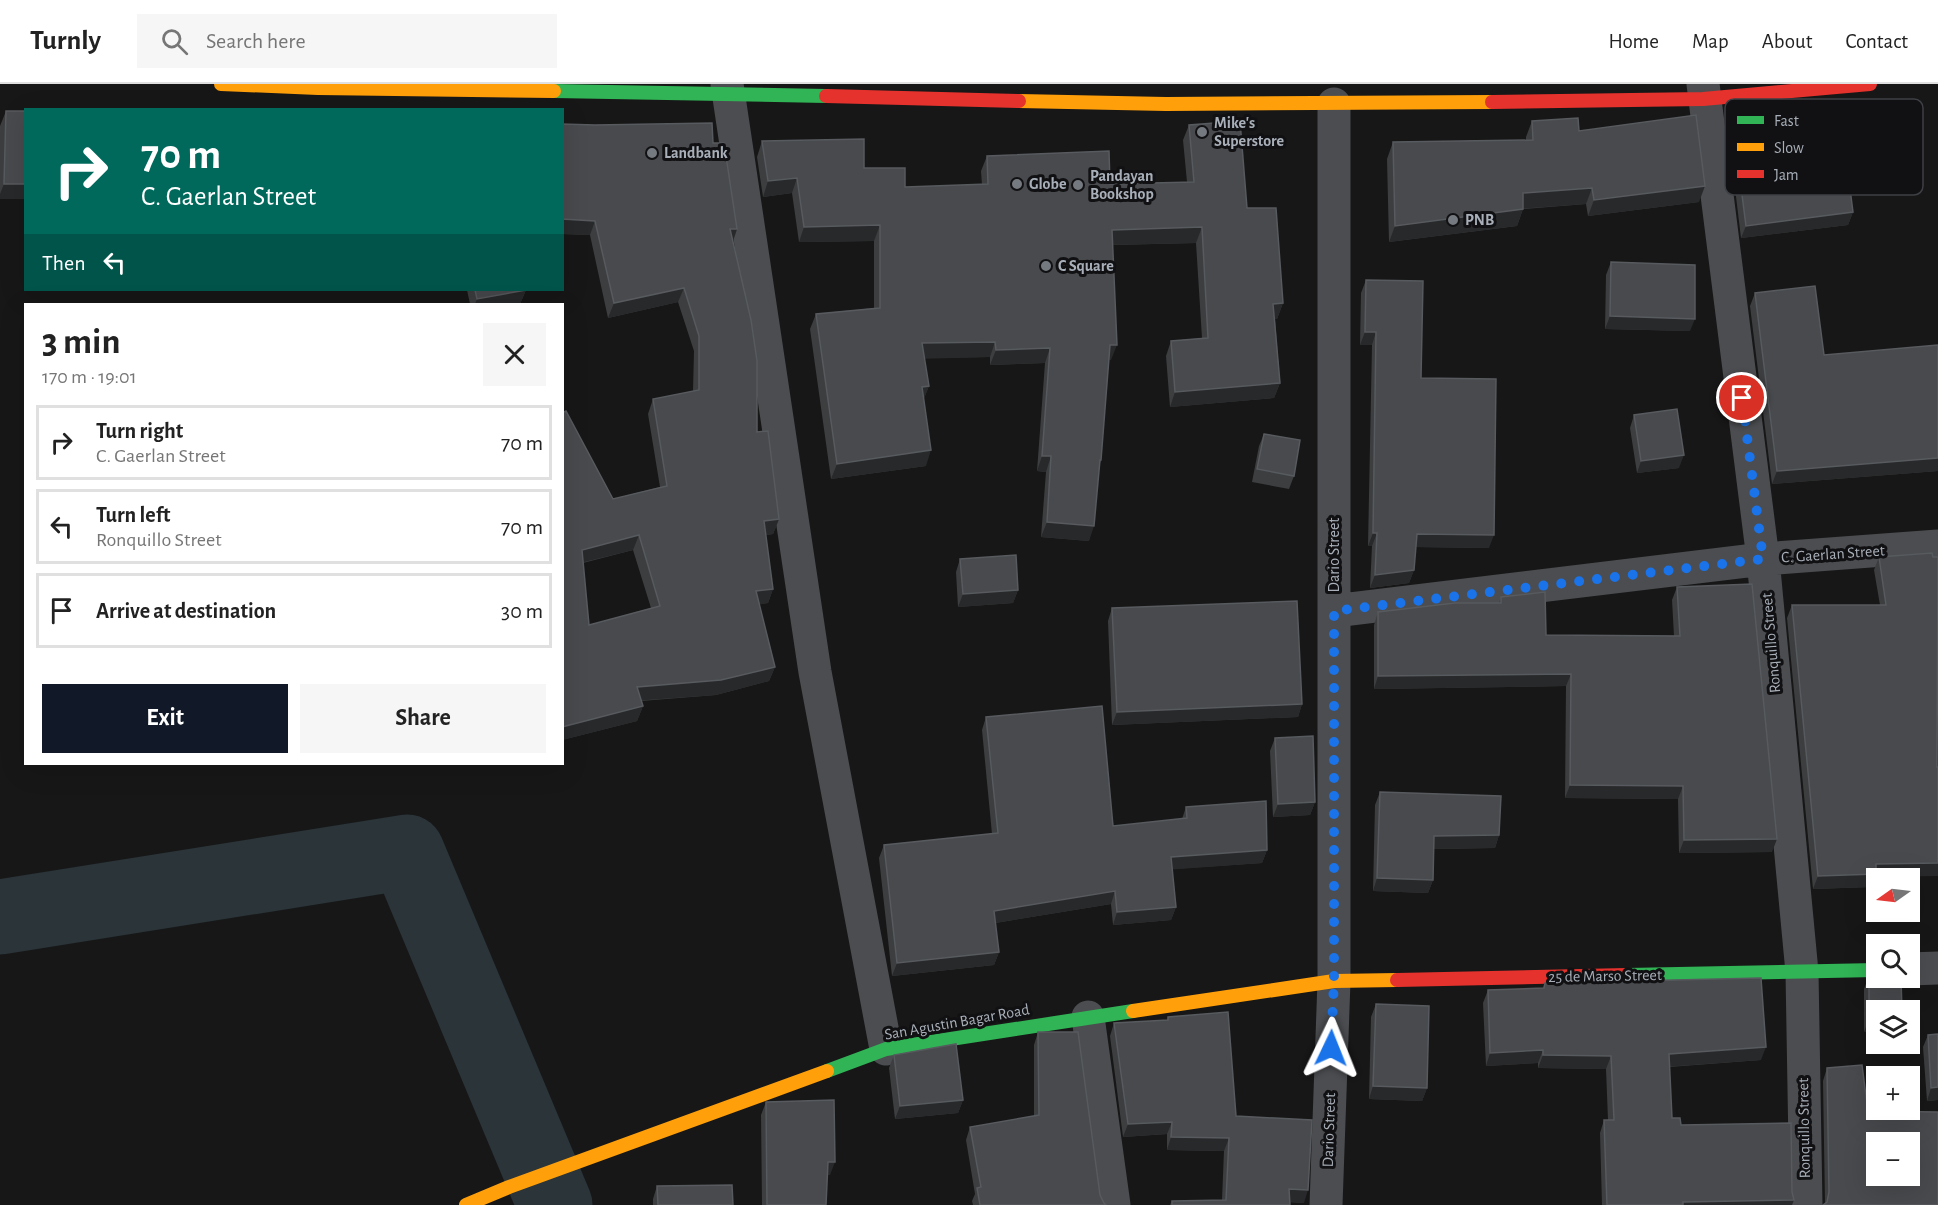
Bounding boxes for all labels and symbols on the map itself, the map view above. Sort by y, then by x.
legend [1725,99,1923,195]
text: Fast [1774,113,1799,129]
place label: Mike's Superstore [1214,115,1285,149]
marker: Mike's Superstore [1195,125,1209,139]
text: Slow [1774,140,1804,156]
place label: Landbank [664,145,728,161]
marker: Landbank [645,146,659,160]
text: Jam [1774,167,1799,183]
place label: Pandayan Bookshop [1090,168,1154,202]
place label: Globe [1029,176,1067,192]
marker: Globe [1010,177,1024,191]
marker: Pandayan Bookshop [1071,178,1085,192]
place label: PNB [1465,212,1494,228]
marker: PNB [1446,213,1460,227]
place label: C Square [1058,258,1114,274]
marker: C Square [1039,259,1053,273]
pin [1716,372,1767,423]
street label: Dario Street [1326,518,1342,592]
street label: C. Gaerlan Street [1781,542,1885,566]
street label: Ronquillo Street [1759,592,1783,694]
north arrow [1866,868,1920,922]
street label: 25 de Marso Street [1548,967,1662,985]
street label: San Agustin Bagar Road [883,1001,1031,1043]
position arrow [1299,1016,1363,1080]
street label: Ronquillo Street [1795,1078,1813,1178]
street label: Dario Street [1320,1092,1338,1168]

